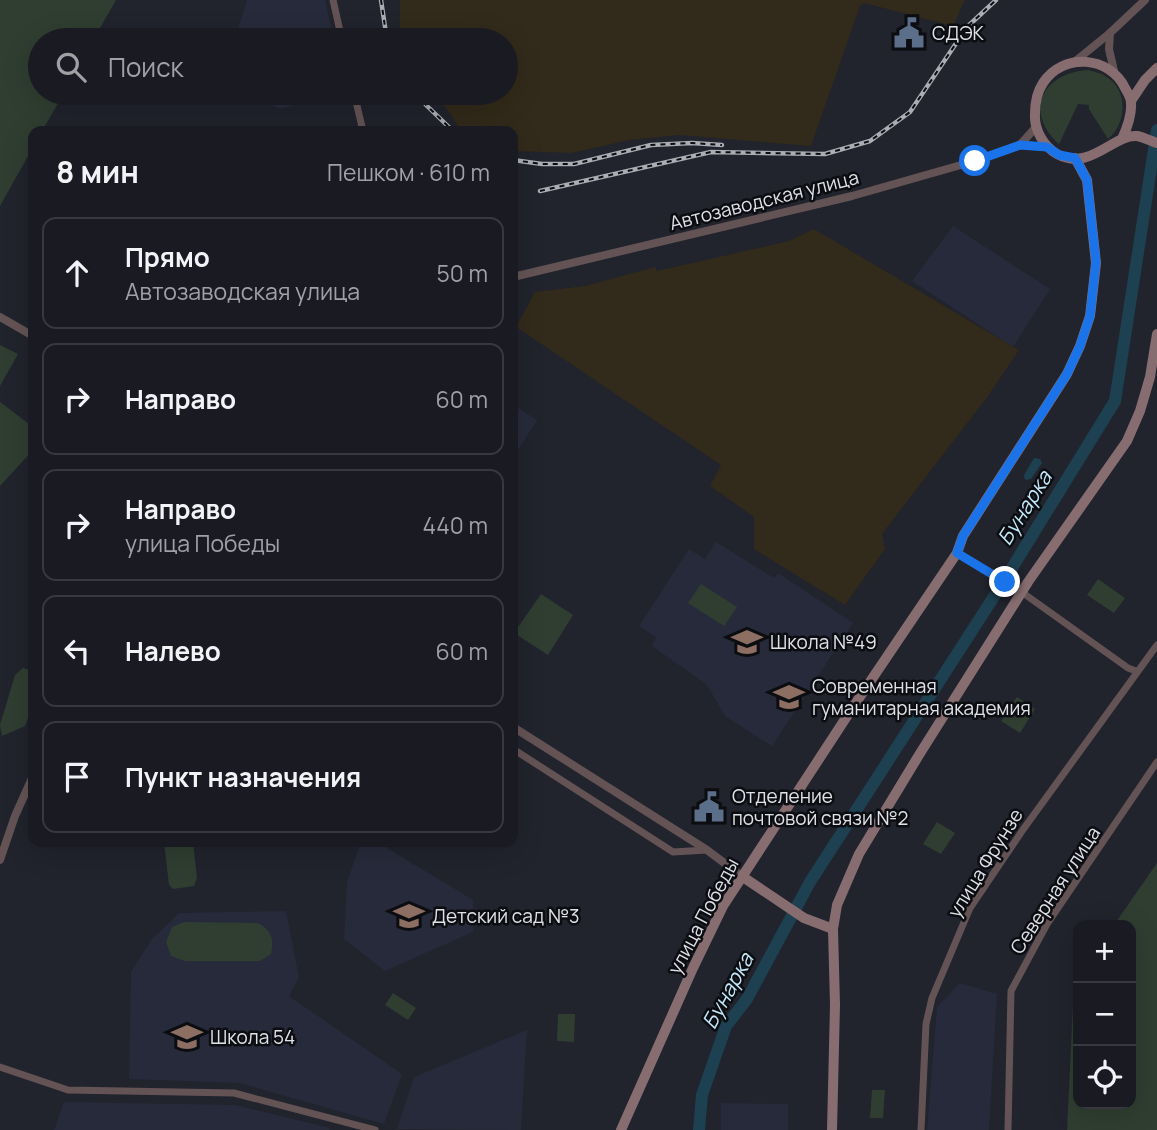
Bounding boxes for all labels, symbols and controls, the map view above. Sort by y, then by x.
public building icon: СДЭК [892,16,926,50]
place label: СДЭК [932,20,985,46]
search box [28,28,518,105]
icon: search [52,48,90,86]
text: Поиск [108,49,183,85]
route start [959,145,990,176]
text: 8 мин [56,151,139,192]
text: Пешком · 610 m [327,156,490,188]
street label: Автозаводская улица [667,164,861,236]
text: Прямо [125,239,210,275]
icon: ahead [58,254,96,292]
text: 50 m [437,257,488,289]
text: Автозаводская улица [125,275,360,307]
icon: right [58,380,96,418]
text: Направо [125,381,236,417]
text: 60 m [436,383,488,415]
water label: Бунарка [990,464,1059,550]
text: Направо [125,491,236,527]
icon: right [58,506,96,544]
text: 440 m [423,509,488,541]
text: улица Победы [125,527,280,559]
route end [989,566,1020,597]
school or university icon: Школа №49 [730,625,764,659]
place label: Школа №49 [770,629,877,655]
icon: left [58,632,96,670]
text: Налево [125,633,221,669]
text: 60 m [436,635,488,667]
place label: Современная гуманитарная академия [812,673,1031,721]
school or university icon: Современная гуманитарная академия [772,680,806,714]
icon: arrive [58,758,96,796]
text: Пункт назначения [125,759,361,795]
place label: Отделение почтовой связи №2 [732,783,908,831]
public building icon: Отделение почтовой связи №2 [692,790,726,824]
street label: улица Фрунзе [941,804,1029,922]
street label: Северная улица [1004,821,1106,959]
street label: улица Победы [661,853,745,979]
school or university icon: Детский сад №3 [392,899,426,933]
place label: Детский сад №3 [432,903,580,929]
map controls [1073,920,1136,1109]
button: + [1073,920,1136,983]
water label: Бунарка [695,947,760,1033]
button: − [1073,983,1136,1046]
school or university icon: Школа 54 [170,1020,204,1054]
place label: Школа 54 [210,1024,295,1050]
button: locate [1073,1046,1136,1109]

